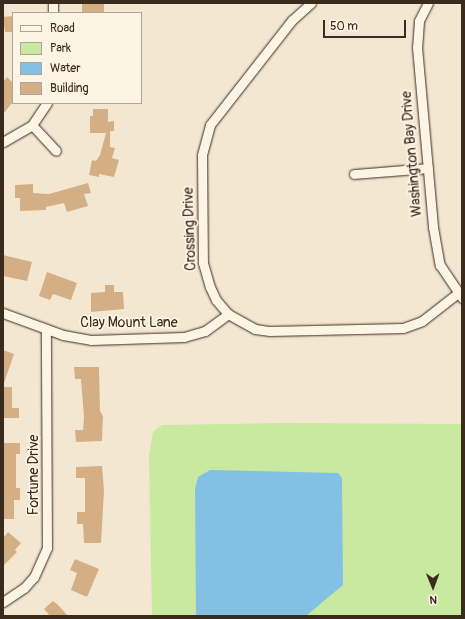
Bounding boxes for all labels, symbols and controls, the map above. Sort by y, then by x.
legend [12,12,142,104]
scale bar [325,12,408,38]
text: 50 m [330,19,358,34]
text: Road [50,21,75,36]
text: Park [50,41,71,56]
text: Water [50,61,81,76]
text: Building [50,81,89,96]
street label: Washington Bay Drive [398,90,426,218]
street label: Crossing Drive [180,187,200,271]
street label: Clay Mount Lane [80,315,178,331]
street label: Fortune Drive [26,435,42,515]
north arrow [413,567,453,607]
text: N [429,593,437,606]

